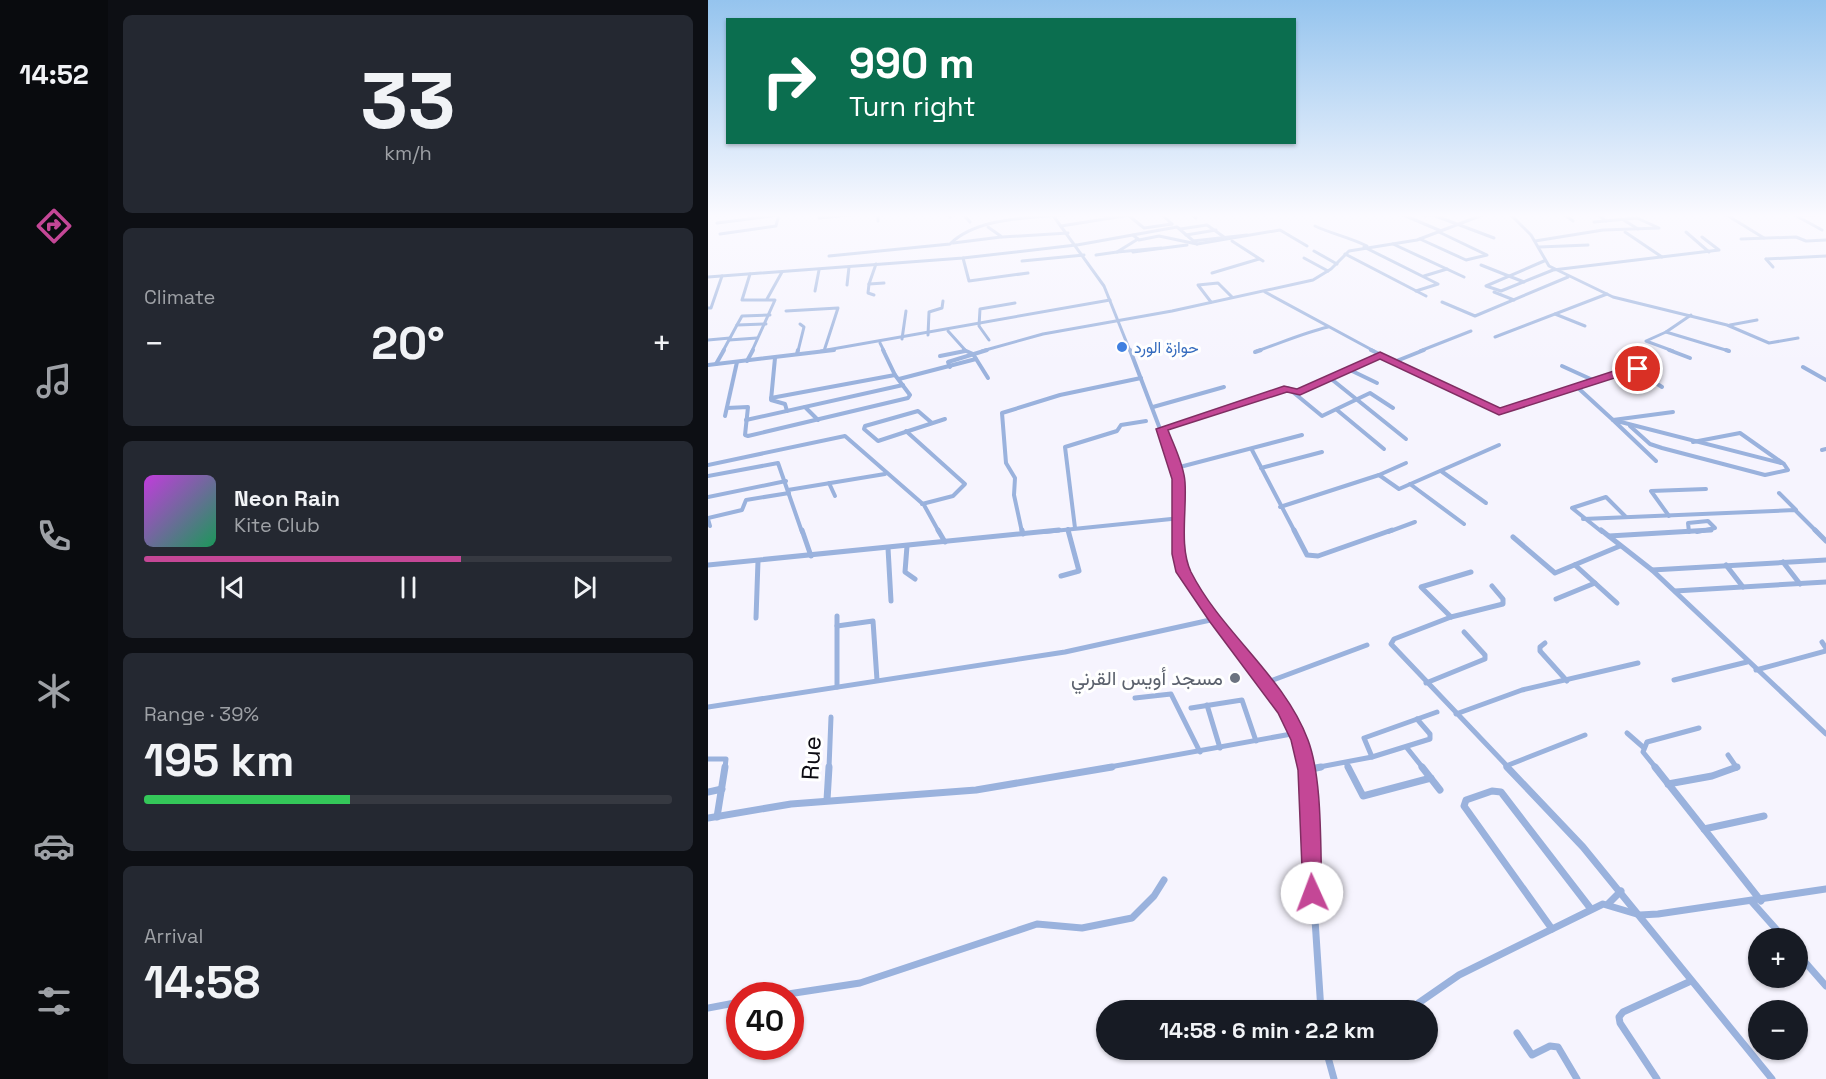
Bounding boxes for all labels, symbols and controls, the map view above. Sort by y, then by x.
text: 990 m [849,37,975,90]
icon: right [750,42,828,120]
text: 33 [361,51,455,151]
text: 14:52 [19,57,89,92]
text: Turn right [849,89,976,124]
text: km/h [384,140,432,166]
icon: directions [33,205,75,247]
text: Climate [144,284,215,310]
text: 20° [371,315,445,372]
text: − [144,323,164,365]
text: + [652,323,672,365]
place label: حوازة الورد [1134,337,1199,358]
marker: حوازة الورد [1115,340,1129,354]
pin [1612,343,1663,394]
icon: arrive [1621,352,1654,385]
icon: music [33,360,75,402]
text: Neon Rain [234,484,340,512]
text: Kite Club [234,512,320,538]
icon: phone [33,515,75,557]
icon: previous [216,571,249,604]
icon: pause [392,571,425,604]
icon: next [568,571,601,604]
place label: مسجد أويس القرني [1071,665,1223,695]
icon: climate [33,670,75,712]
marker: مسجد أويس القرني [1228,671,1242,685]
text: Range · 39% [144,701,259,727]
text: 195 km [144,732,294,789]
street label: Rue [794,735,828,781]
icon: car [33,825,75,867]
position arrow [1280,861,1344,925]
text: Arrival [144,923,203,949]
map controls [1748,928,1808,1060]
button: + [1748,928,1808,988]
text: 14:58 [144,954,260,1011]
icon: filters [33,980,75,1022]
speed limit sign: 40 [726,982,804,1060]
button: − [1748,1000,1808,1060]
text: 14:58 · 6 min · 2.2 km [1159,1016,1375,1044]

